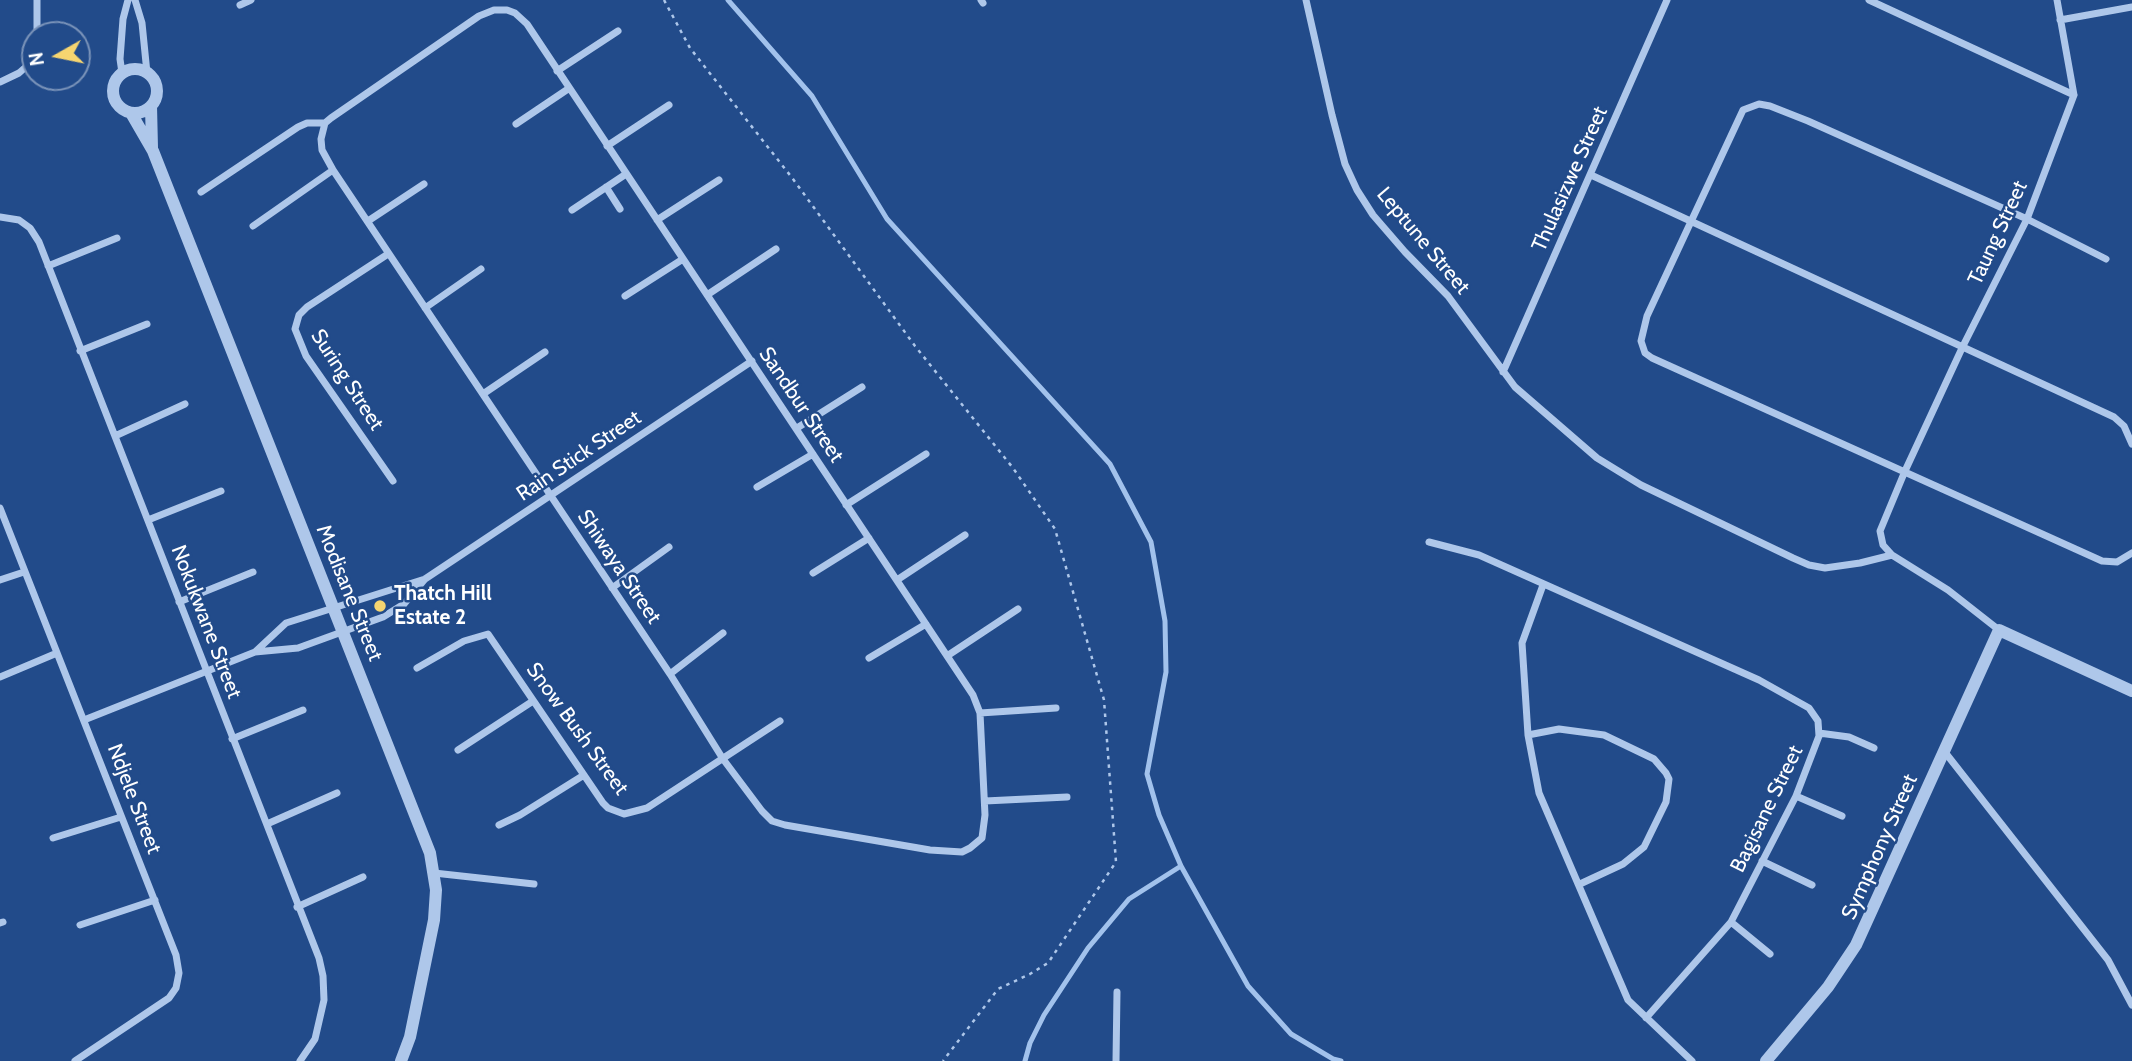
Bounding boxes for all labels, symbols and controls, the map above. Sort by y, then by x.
north arrow [21,21,91,91]
text: N [24,51,49,67]
street label: Thulasizwe Street [1527,103,1613,255]
street label: Taung Street [1963,177,2033,289]
street label: Leptune Street [1371,182,1475,300]
street label: Suring Street [305,325,389,435]
street label: Sandbur Street [753,343,849,467]
street label: Rain Stick Street [512,405,646,507]
street label: Shiwaya Street [572,505,666,629]
street label: Modisane Street [310,521,388,665]
street label: Nokukwane Street [165,542,247,702]
place label: Thatch Hill Estate 2 [394,581,492,631]
marker: Thatch Hill Estate 2 [372,598,388,614]
street label: Snow Bush Street [521,658,633,800]
street label: Ndjele Street [102,741,166,857]
street label: Bagisane Street [1725,742,1809,876]
street label: Symphony Street [1837,770,1923,924]

